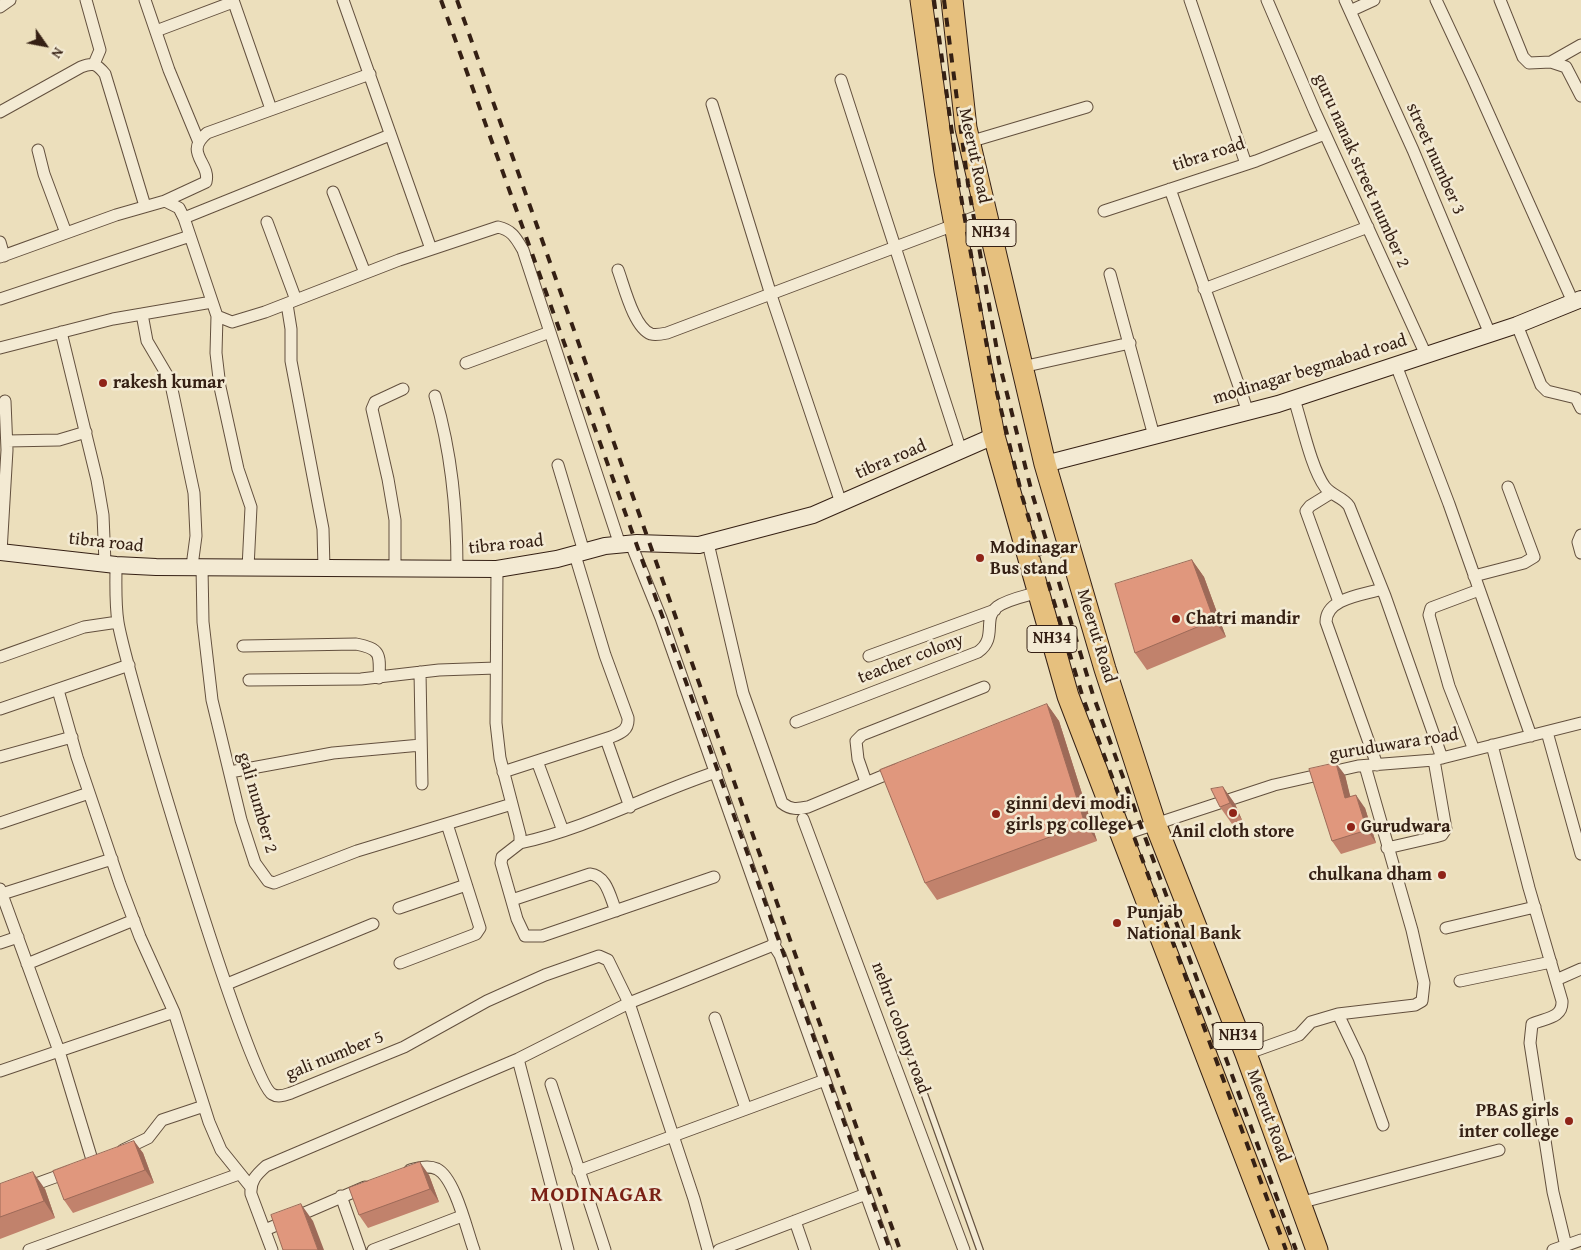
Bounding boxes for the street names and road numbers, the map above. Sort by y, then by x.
street label: guru nanak street number 2 [1308,71,1414,271]
street label: street number 3 [1401,100,1469,218]
street label: Meerut Road [953,106,995,206]
street label: tibra road [1170,133,1248,177]
road number: NH34 [966,220,1016,247]
street label: modinagar begmabad road [1210,330,1410,410]
street label: tibra road [852,435,930,485]
street label: tibra road [68,528,144,558]
street label: tibra road [468,530,544,560]
street label: Meerut Road [1072,587,1120,685]
road number: NH34 [1027,626,1077,652]
street label: teacher colony [855,629,967,689]
street label: guruduwara road [1328,724,1460,766]
street label: gali number 2 [232,750,282,856]
street label: nehru colony road [866,959,934,1097]
road number: NH34 [1213,1022,1263,1050]
street label: gali number 5 [283,1027,387,1085]
street label: Meerut Road [1241,1067,1295,1165]

